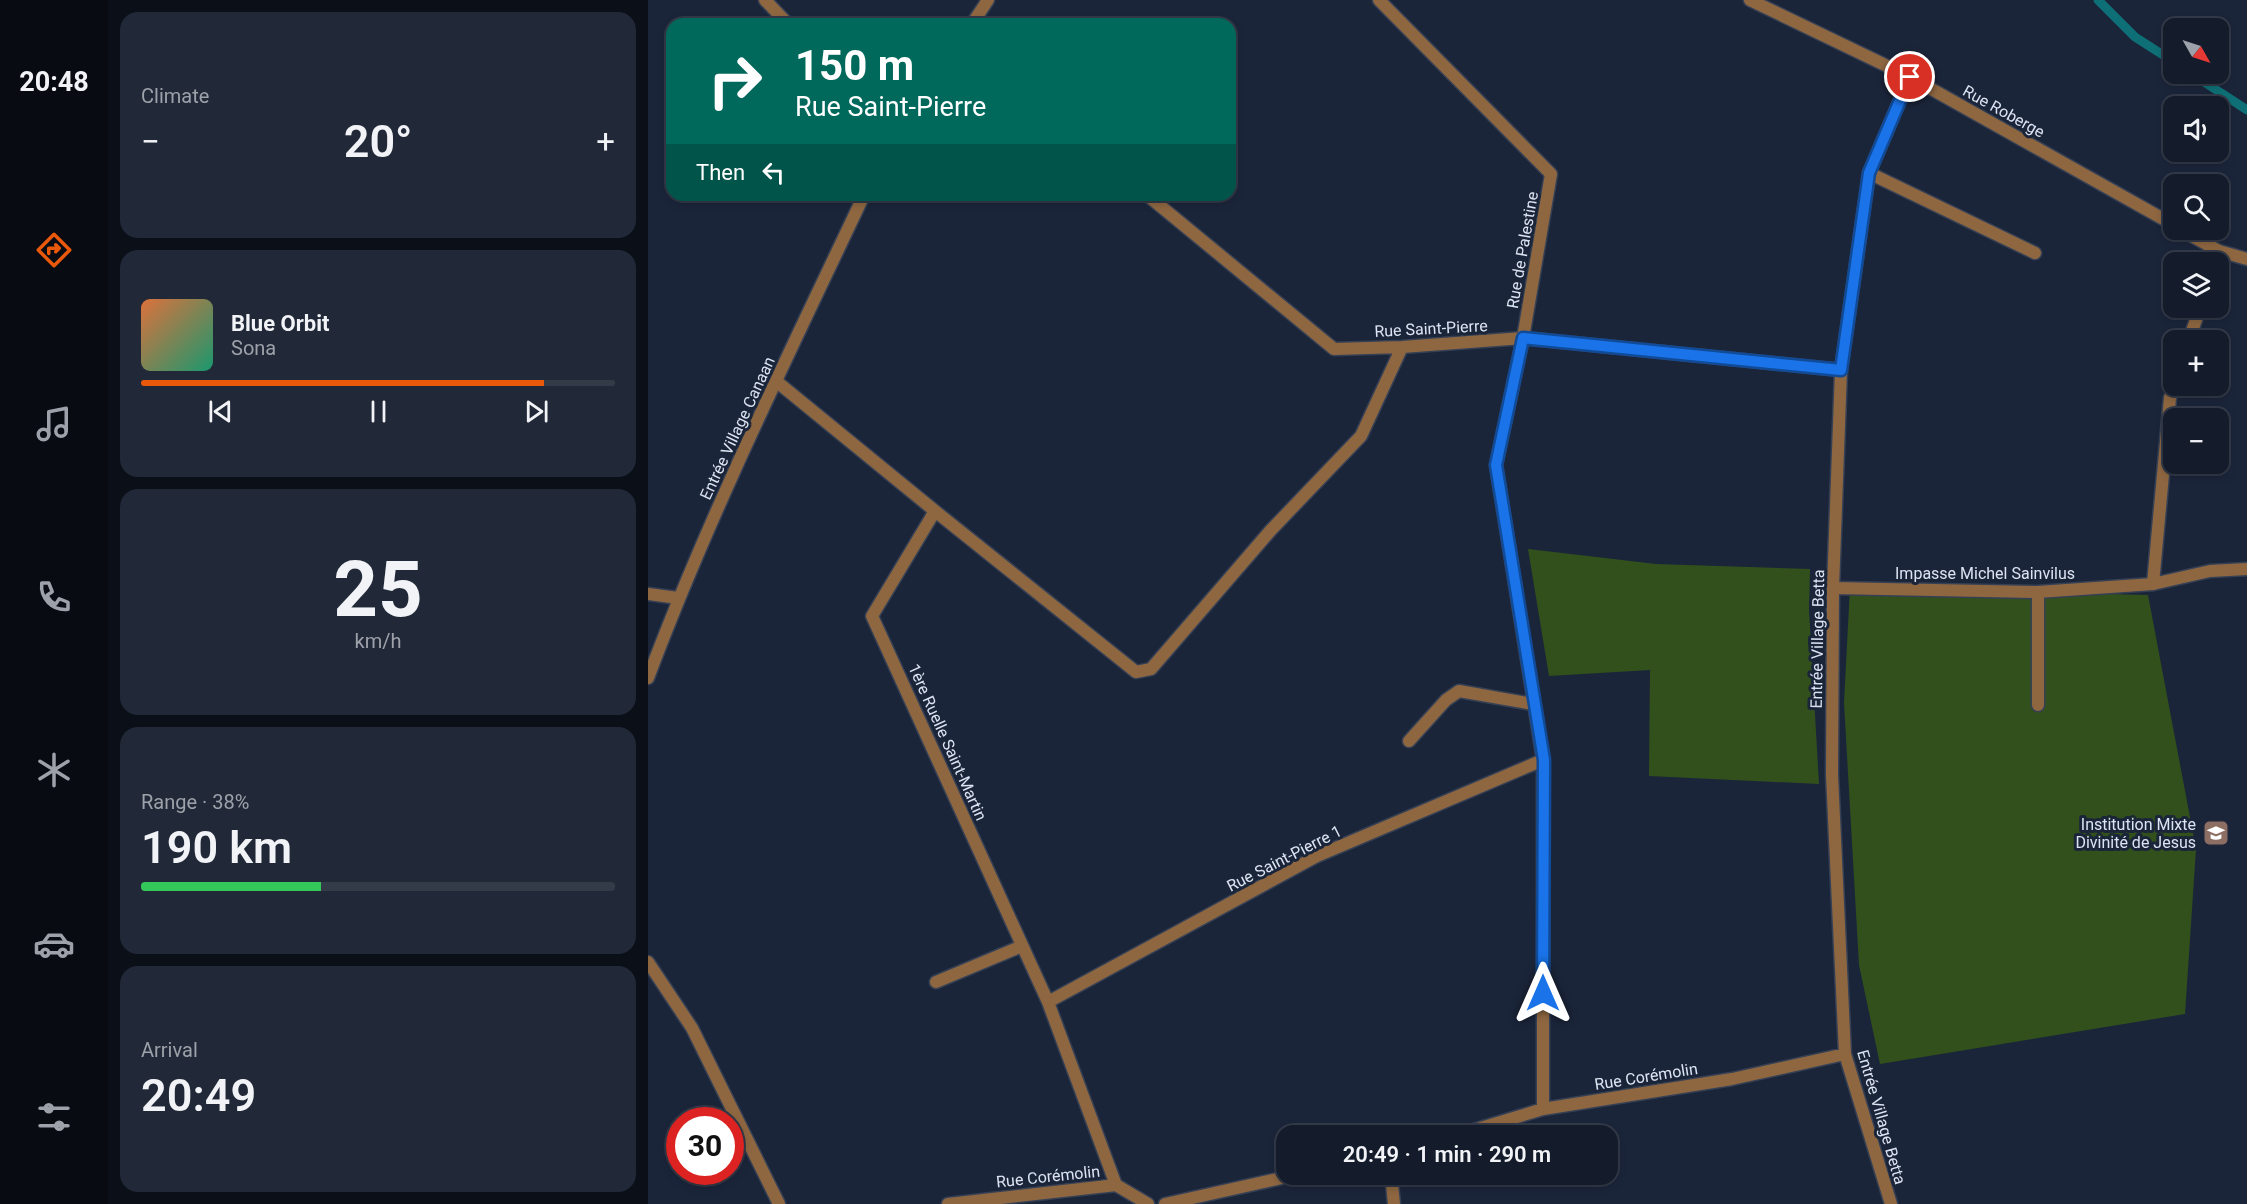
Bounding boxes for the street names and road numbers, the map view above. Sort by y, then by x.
street label: Rue Roberge [1960,81,2048,142]
street label: Rue de Palestine [1503,190,1542,310]
street label: Rue Saint-Pierre [1374,316,1488,341]
street label: Entrée Village Canaan [696,354,779,503]
street label: Impasse Michel Sainvilus [1895,564,2075,583]
street label: Entrée Village Betta [1807,569,1828,709]
street label: 1ère Ruelle Saint-Martin [904,661,991,824]
street label: Rue Saint-Pierre 1 [1224,821,1345,896]
street label: Entrée Village Betta [1853,1048,1910,1187]
street label: Rue Corémolin [1593,1059,1699,1094]
street label: Rue Corémolin [995,1162,1101,1191]

